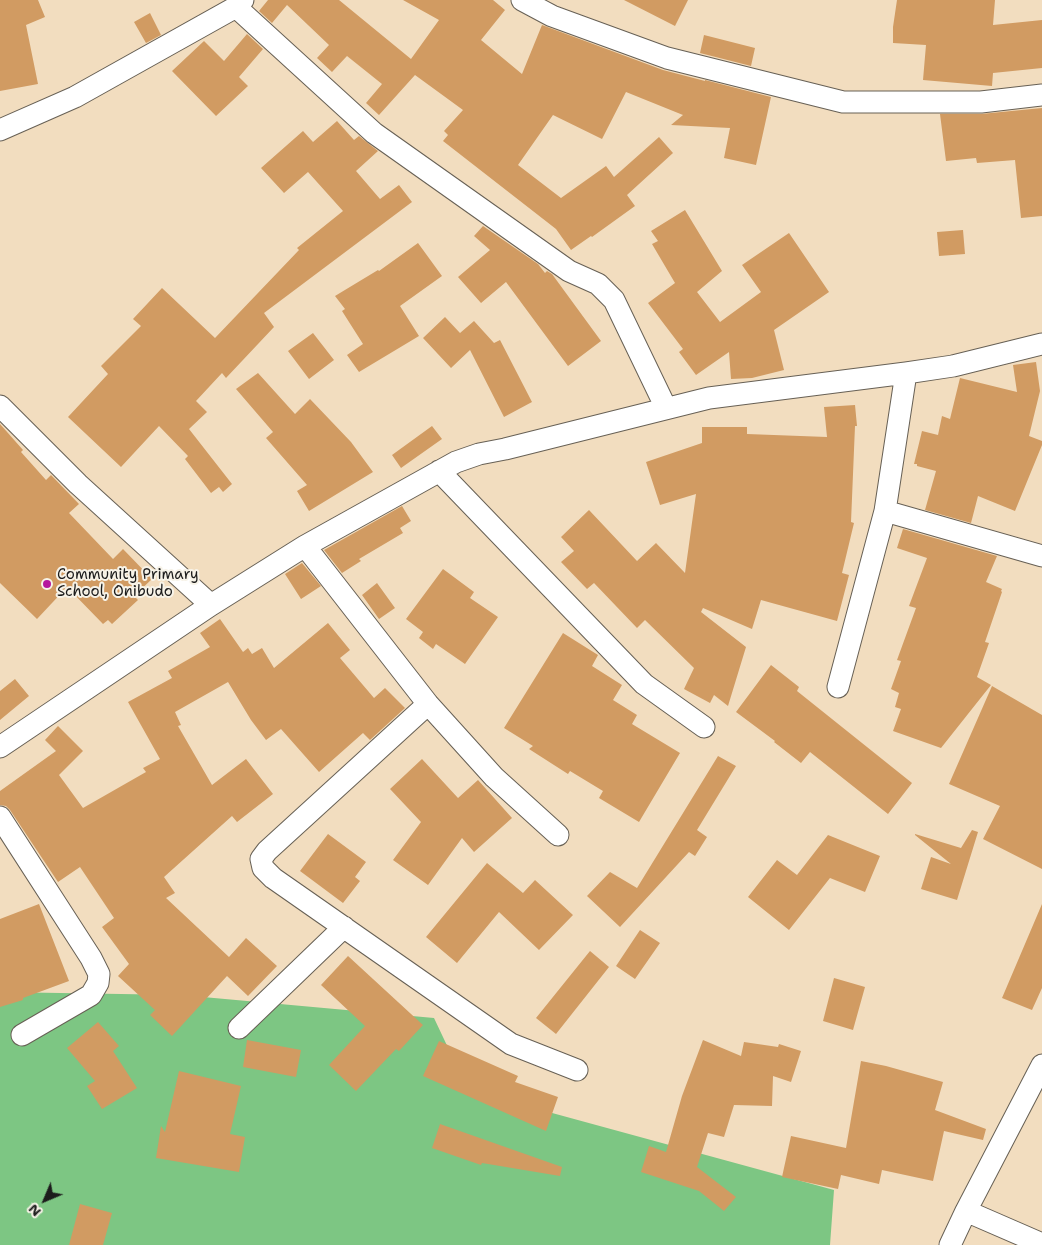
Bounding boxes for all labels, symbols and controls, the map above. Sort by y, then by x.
place label: Community Primary School, Onibudo [57,566,199,601]
marker: Community Primary School, Onibudo [41,578,53,590]
north arrow [20,1175,70,1225]
text: N [24,1200,45,1221]

